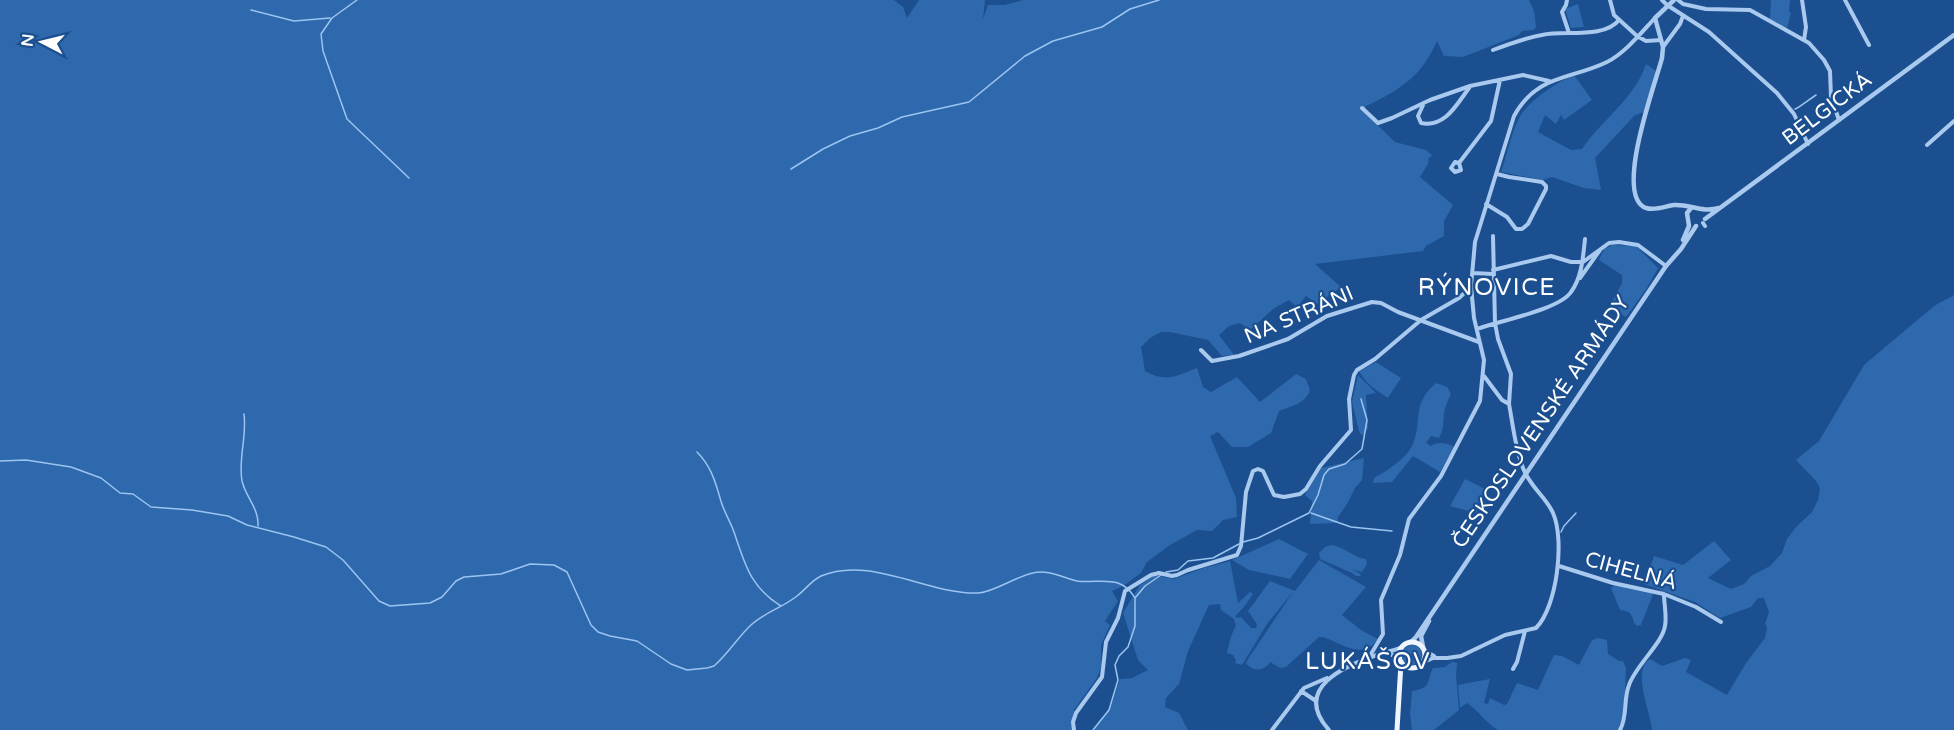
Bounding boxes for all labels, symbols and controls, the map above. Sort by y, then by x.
north arrow [12,12,72,72]
text: N [17,33,39,48]
street label: BELGICKÁ [1777,67,1877,151]
district label: RÝNOVICE [1418,272,1556,302]
street label: NA STRÁNI [1241,281,1357,349]
street label: ČESKOSLOVENSKÉ ARMÁDY [1447,291,1635,553]
street label: CIHELNÁ [1582,547,1680,595]
district label: LUKÁŠOV [1305,646,1431,676]

